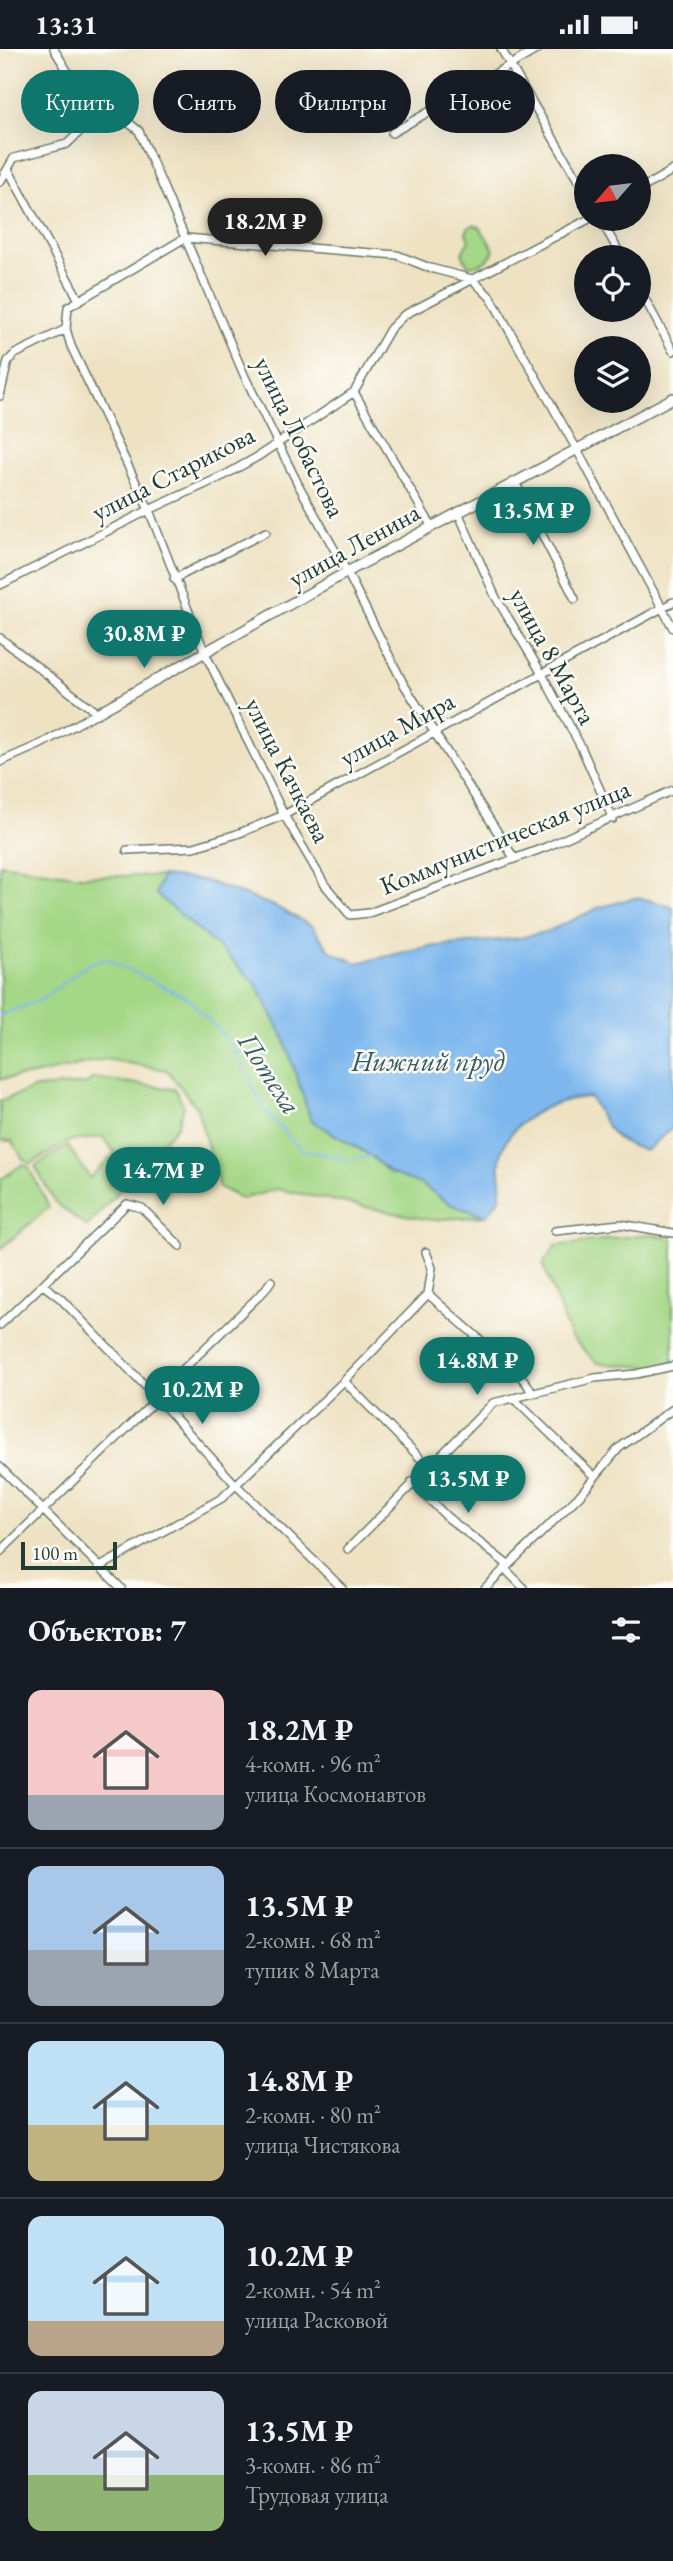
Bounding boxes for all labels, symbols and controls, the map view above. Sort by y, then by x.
text: 13:31 [35,8,97,42]
chip: Купить [21,70,139,133]
chip: Снять [153,70,261,133]
chip: Фильтры [275,70,411,133]
chip: Новое [425,70,535,133]
north arrow [574,154,651,231]
map controls [574,154,651,413]
pin: 18.2M ₽ [200,199,330,258]
text: 18.2M ₽ [224,206,306,236]
button: locate [574,245,651,322]
button: layers [574,336,651,413]
street label: улица Лобастова [246,351,354,524]
street label: улица Старикова [86,417,261,529]
pin: 13.5M ₽ [468,487,598,547]
street label: улица Ленина [282,495,427,595]
text: 13.5M ₽ [492,495,574,525]
street label: улица 8 Марта [501,582,605,731]
pin: 30.8M ₽ [79,611,209,670]
text: 30.8M ₽ [103,618,185,648]
street label: улица Мира [333,683,461,775]
street label: улица Качкаева [237,692,339,849]
street label: Коммунистическая улица [375,771,636,903]
water label: Потеха [230,1024,310,1121]
water label: Нижний пруд [350,1043,505,1079]
pin: 14.7M ₽ [98,1147,228,1207]
text: 14.7M ₽ [122,1155,204,1185]
pin: 14.8M ₽ [412,1337,542,1397]
text: 14.8M ₽ [436,1345,518,1375]
pin: 10.2M ₽ [137,1367,267,1426]
text: 10.2M ₽ [161,1374,243,1404]
pin: 13.5M ₽ [403,1455,533,1515]
text: 13.5M ₽ [427,1463,509,1493]
scale bar [21,1539,117,1571]
text: 100 m [32,1541,78,1566]
text: Объектов: 7 [28,1611,186,1650]
icon: filters [607,1611,645,1649]
text: 18.2M ₽ [245,1710,353,1749]
icon: home [84,1718,168,1802]
text: 4-комн. · 96 m² [245,1749,381,1779]
text: улица Космонавтов [245,1779,426,1809]
text: 13.5M ₽ [245,1886,353,1925]
icon: home [84,1894,168,1978]
text: 2-комн. · 68 m² [245,1925,381,1955]
text: тупик 8 Марта [245,1955,379,1985]
text: 14.8M ₽ [245,2061,353,2100]
icon: home [84,2069,168,2153]
text: 2-комн. · 80 m² [245,2100,381,2130]
text: улица Чистякова [245,2130,400,2160]
text: 10.2M ₽ [245,2236,353,2275]
icon: home [84,2244,168,2328]
text: 2-комн. · 54 m² [245,2275,381,2305]
text: улица Расковой [245,2305,388,2335]
text: 13.5M ₽ [245,2411,353,2450]
icon: home [84,2419,168,2503]
text: 3-комн. · 86 m² [245,2450,381,2480]
text: Трудовая улица [245,2480,388,2510]

